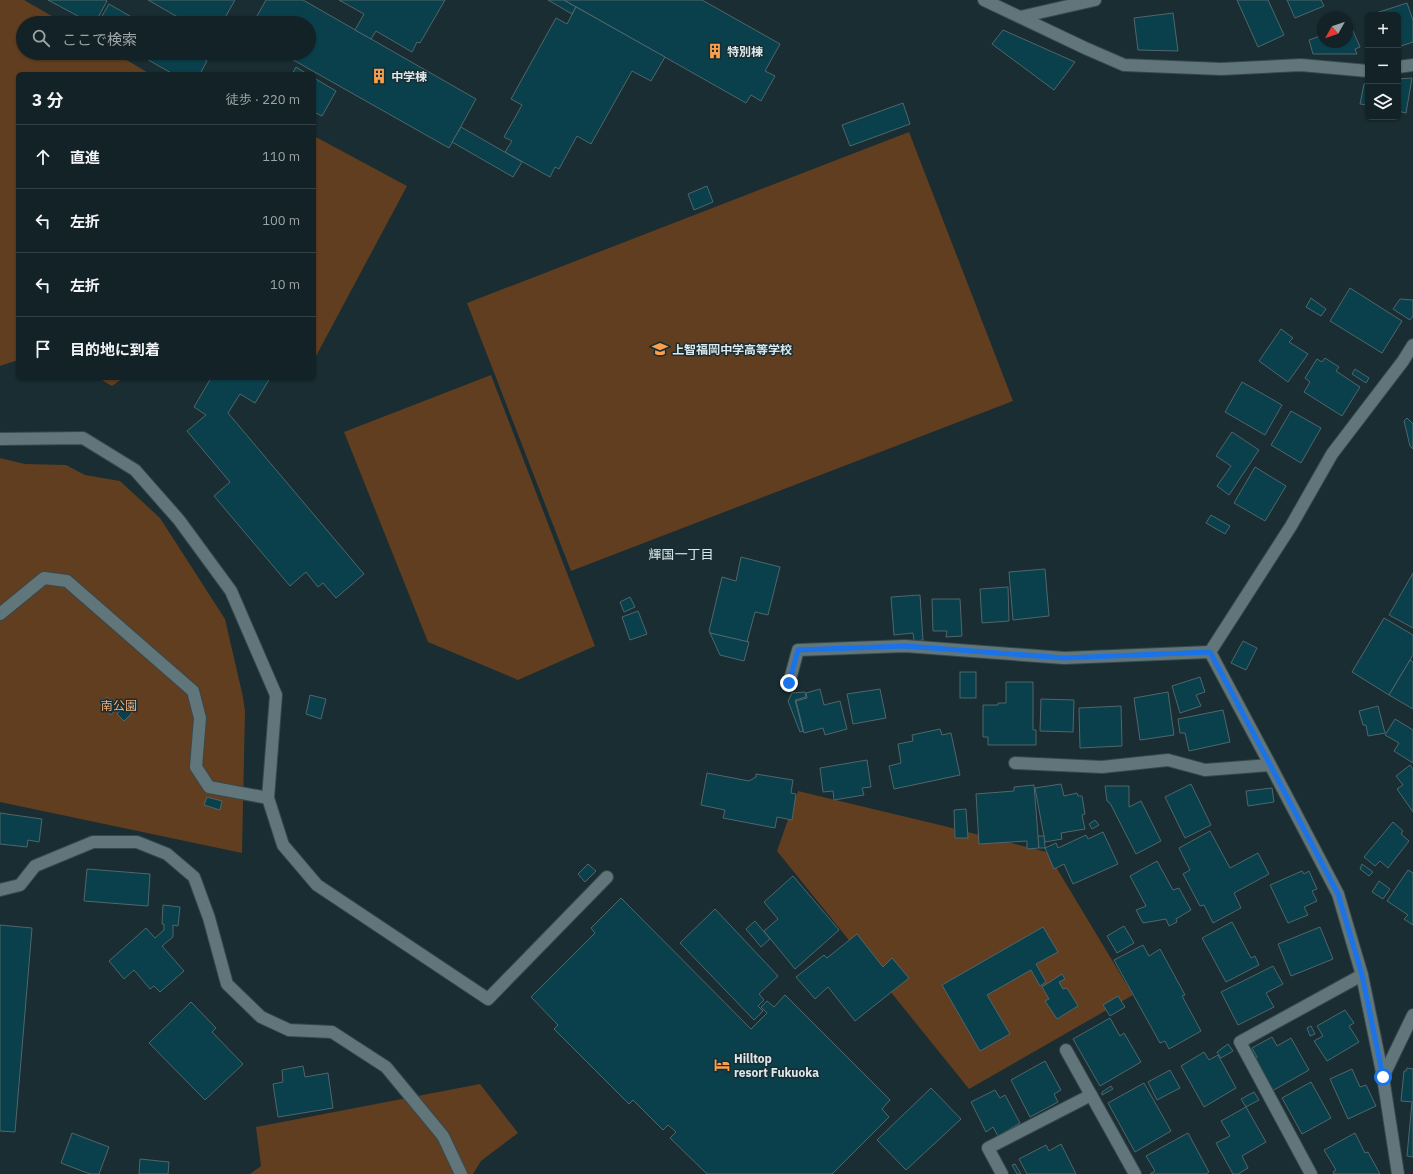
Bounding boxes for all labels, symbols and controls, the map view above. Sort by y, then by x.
north arrow [1317,12,1353,48]
map controls [1365,12,1401,120]
button: + [1365,12,1401,48]
search box [16,16,316,60]
icon: search [30,27,52,49]
text: ここで検索 [62,30,137,49]
building icon: 特別棟 [706,42,724,60]
place label: 特別棟 [727,44,763,59]
button: − [1365,48,1401,84]
building icon: 中学棟 [370,67,388,85]
place label: 中学棟 [391,69,427,84]
button: layers [1365,84,1401,120]
text: 3 分 [32,89,63,111]
text: 徒歩 · 220 m [226,91,300,108]
icon: ahead [32,146,54,168]
text: 直進 [70,148,100,167]
text: 110 m [262,148,300,165]
icon: left [32,210,54,232]
text: 左折 [70,212,100,231]
text: 100 m [262,212,300,229]
icon: left [32,274,54,296]
text: 左折 [70,276,100,295]
text: 10 m [270,276,300,293]
icon: arrive [32,338,54,360]
text: 目的地に到着 [70,340,160,359]
school or university icon: 上智福岡中学高等学校 [651,340,669,358]
place label: 上智福岡中学高等学校 [672,342,792,357]
district label: 輝国一丁目 [648,546,714,563]
route end [780,674,798,692]
park label: 南公園 [101,698,137,713]
place label: Hilltop resort Fukuoka [734,1051,819,1080]
hotel icon: Hilltop resort Fukuoka [713,1056,731,1074]
route start [1374,1068,1392,1086]

